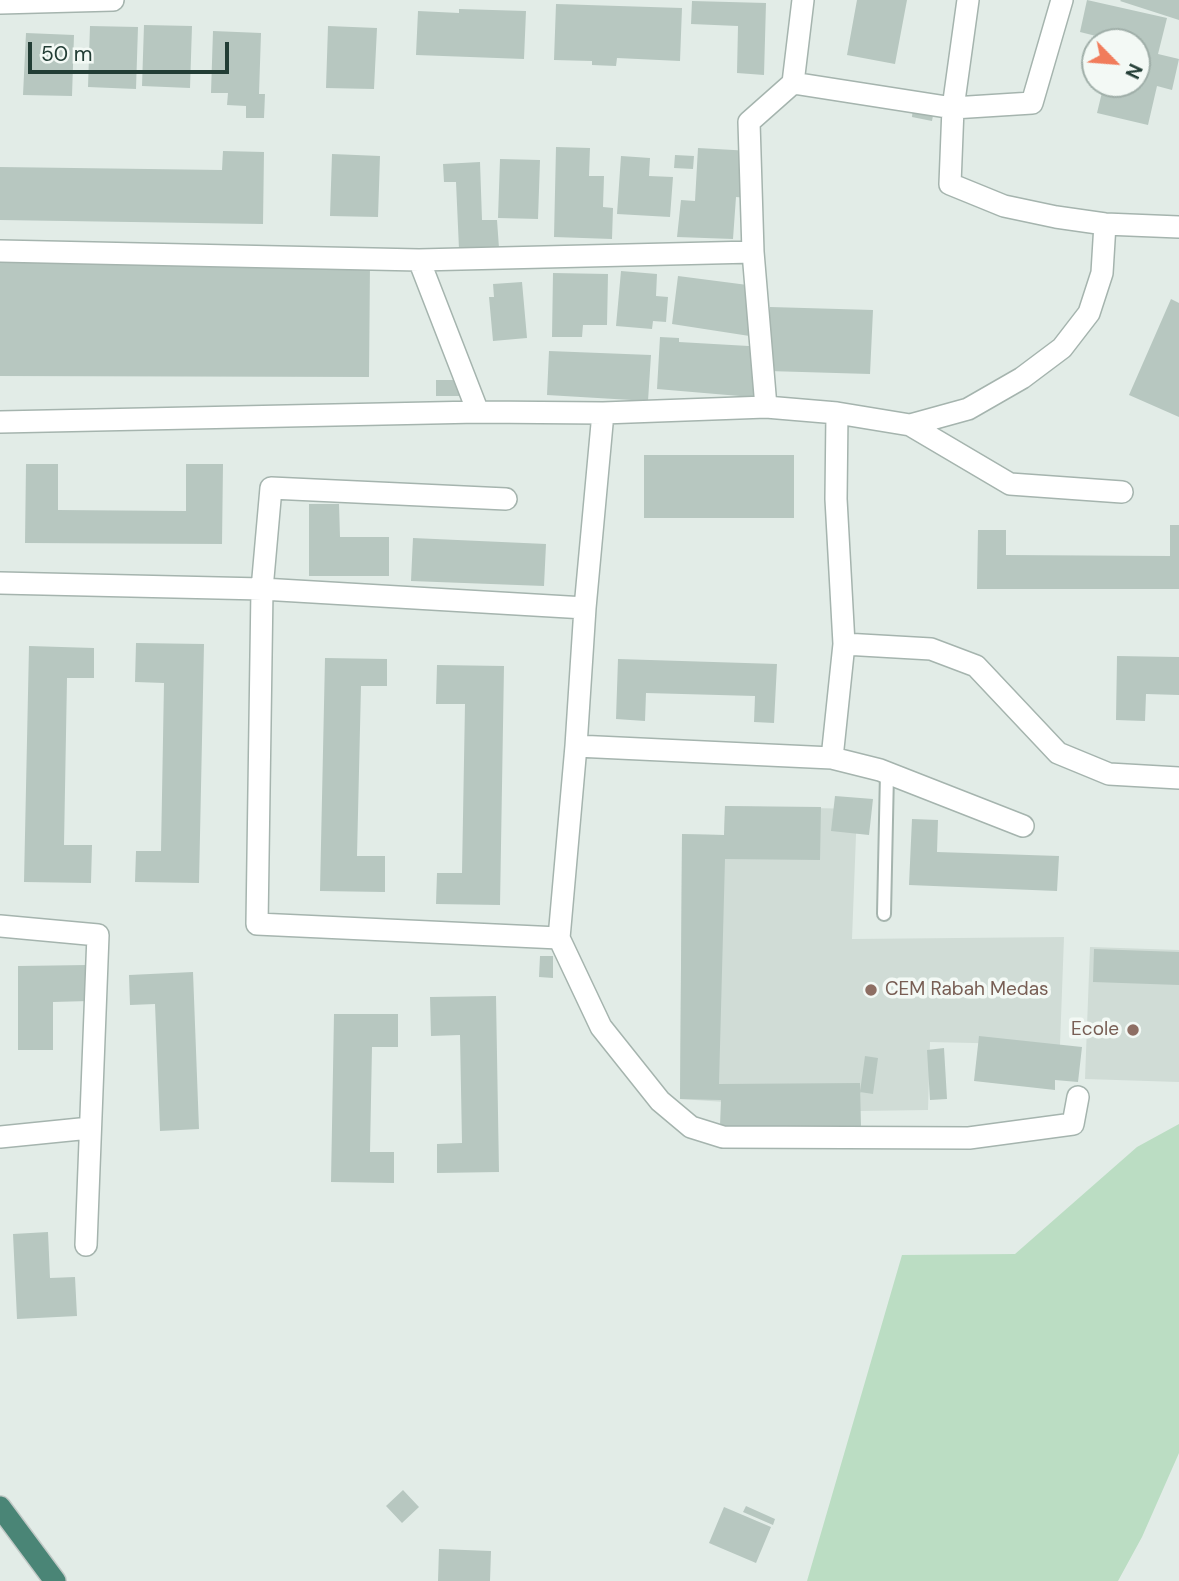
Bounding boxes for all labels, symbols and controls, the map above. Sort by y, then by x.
scale bar [32,28,233,72]
north arrow [1081,28,1151,98]
text: 50 m [41,40,92,68]
text: N [1119,60,1148,83]
place label: CEM Rabah Medas [885,979,1049,1001]
marker: CEM Rabah Medas [863,982,879,998]
place label: Ecole [1071,1019,1119,1041]
marker: Ecole [1125,1022,1141,1038]

